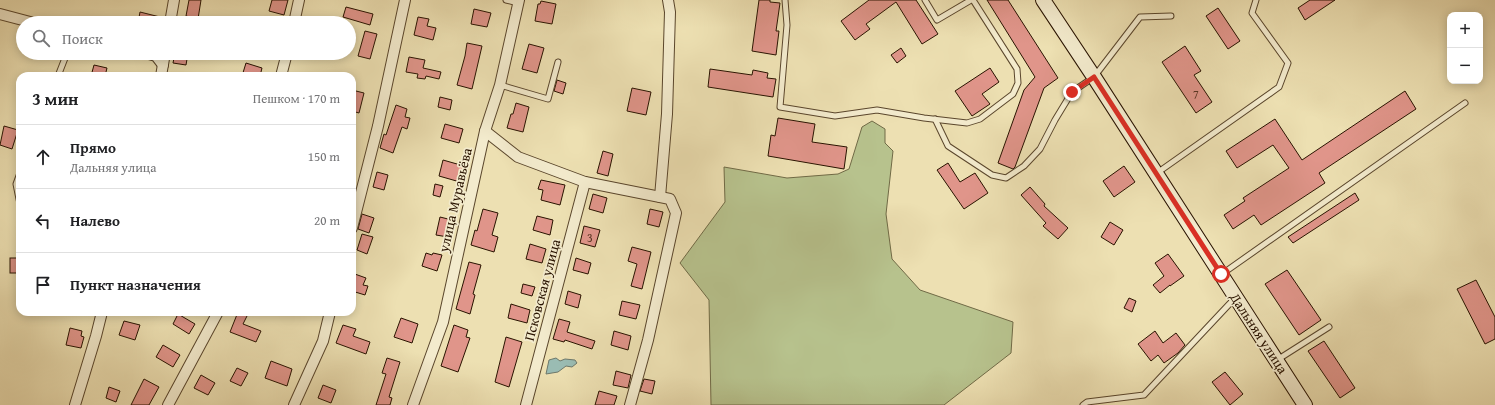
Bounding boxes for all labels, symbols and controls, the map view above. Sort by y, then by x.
map controls [1447,12,1483,84]
button: + [1447,12,1483,48]
search box [16,16,356,60]
icon: search [30,27,52,49]
text: Поиск [62,28,103,49]
button: − [1447,48,1483,84]
route end [1063,83,1081,101]
text: 3 мин [32,86,78,111]
house number: 7 [1193,86,1199,103]
text: Пешком · 170 m [253,89,340,108]
text: Прямо [70,137,116,158]
street label: улица Муравьёва [433,145,477,255]
icon: ahead [32,146,54,168]
text: 150 m [308,147,340,166]
text: Дальняя улица [70,158,156,177]
icon: left [32,210,54,232]
text: Налево [70,210,120,231]
text: 20 m [314,211,340,230]
house number: 3 [587,229,593,246]
street label: Псковская улица [519,237,565,343]
route start [1212,265,1230,283]
icon: arrive [32,274,54,296]
text: Пункт назначения [70,274,201,295]
street label: Дальняя улица [1225,288,1293,378]

